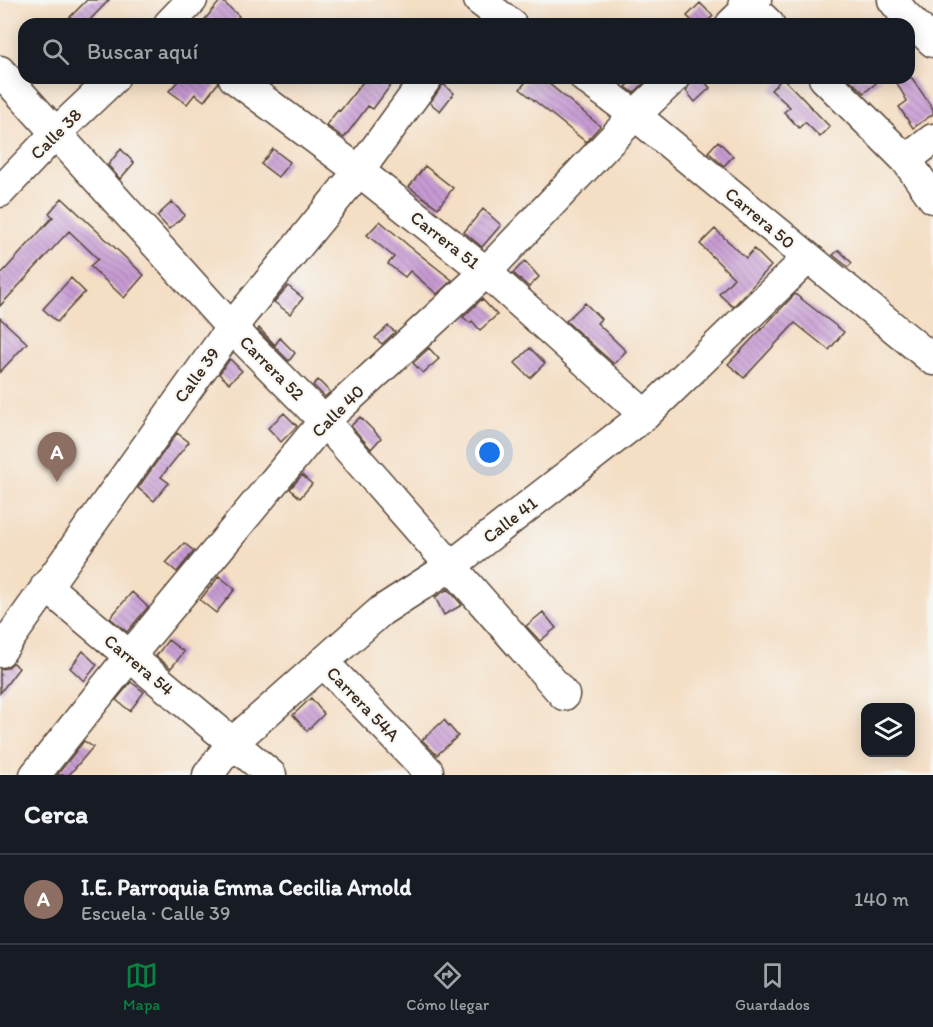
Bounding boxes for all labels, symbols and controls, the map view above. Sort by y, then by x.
search box [18,18,915,84]
icon: search [39,35,72,68]
text: Buscar aquí [87,38,198,65]
street label: Calle 38 [26,104,86,164]
street label: Carrera 50 [721,182,799,254]
street label: Carrera 51 [406,206,484,274]
street label: Carrera 52 [235,331,309,405]
street label: Calle 39 [170,343,224,407]
street label: Calle 40 [307,380,369,442]
pin: A [38,432,76,482]
your location [475,438,504,467]
street label: Calle 41 [478,492,542,548]
street label: Carrera 54 [100,629,178,701]
street label: Carrera 54A [322,662,405,746]
map controls [861,703,915,757]
button: layers [861,703,915,757]
text: Cerca [24,798,88,830]
text: I.E. Parroquia Emma Cecilia Arnold [81,874,411,901]
text: A [37,887,50,911]
text: 140 m [854,887,909,911]
text: Escuela · Calle 39 [81,901,230,925]
tab: Mapa [123,959,160,1014]
tab: Cómo llegar [406,959,489,1014]
tab: Guardados [735,959,810,1014]

